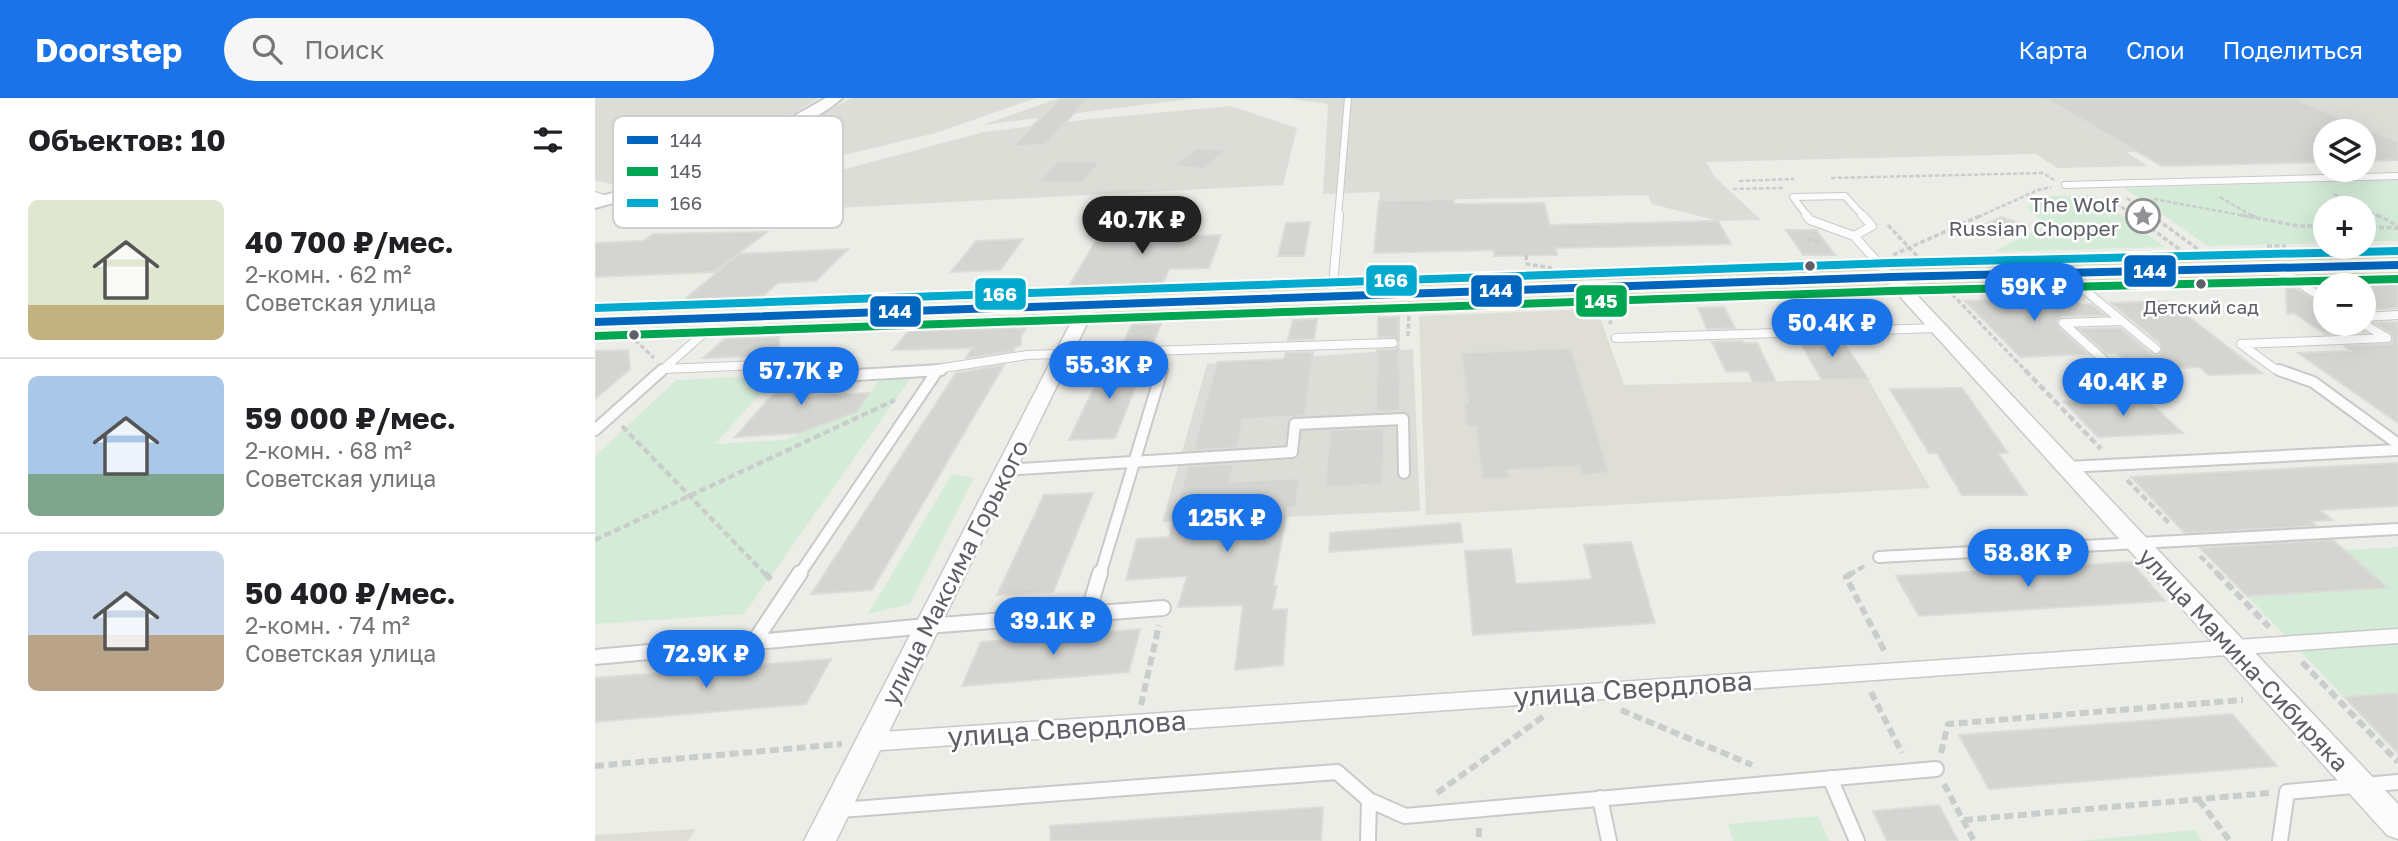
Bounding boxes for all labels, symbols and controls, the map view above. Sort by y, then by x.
search box [224,18,714,81]
text: Doorstep [35,30,182,69]
icon: search [248,30,286,68]
text: Поиск [304,34,384,65]
text: Карта [2018,35,2088,64]
text: Слои [2126,35,2185,64]
text: Поделиться [2223,35,2363,64]
legend [613,116,843,228]
map controls [2313,119,2376,336]
button: layers [2313,119,2376,182]
icon: filters [529,121,567,159]
text: Объектов: 10 [28,122,226,158]
text: 144 [670,128,702,151]
text: 145 [670,159,702,182]
text: 166 [670,191,702,214]
place label: The Wolf Russian Chopper [1949,191,2119,241]
button: + [2313,196,2376,259]
pin: 40.7K ₽ [1077,197,1207,256]
place icon: The Wolf Russian Chopper [2124,197,2162,235]
text: 40.7K ₽ [1098,205,1186,233]
text: 40 700 ₽/мес. [245,224,454,260]
icon: home [84,228,168,312]
line badge: 144 [2123,254,2177,288]
unlabelled marker [1803,259,1817,273]
text: 144 [2133,259,2167,282]
text: 2-комн. · 62 m² [245,260,411,288]
line badge: 166 [1365,264,1418,297]
pin: 59K ₽ [1985,264,2083,323]
text: 166 [1374,268,1408,291]
text: 59K ₽ [2001,272,2067,300]
button: − [2313,273,2376,336]
line badge: 144 [1470,274,1523,308]
line badge: 166 [974,277,1027,311]
marker: Детский сад [2194,277,2208,291]
text: 144 [1479,278,1513,301]
text: 166 [983,282,1017,305]
line badge: 145 [1575,284,1628,318]
text: Советская улица [245,288,436,316]
text: 145 [1584,289,1618,312]
line badge: 144 [869,295,922,328]
place label: Детский сад [2143,295,2259,318]
text: 144 [878,299,912,322]
pin: 50.4K ₽ [1767,300,1897,359]
text: 50.4K ₽ [1788,308,1876,336]
unlabelled marker [627,328,641,342]
pin: 55.3K ₽ [1044,342,1174,401]
pin: 57.7K ₽ [736,348,866,407]
text: 55.3K ₽ [1065,350,1153,378]
text: 57.7K ₽ [759,356,843,384]
pin: 40.4K ₽ [2058,358,2188,418]
text: 40.4K ₽ [2078,367,2168,395]
text: 59 000 ₽/мес. [245,400,456,436]
icon: home [84,404,168,488]
street label: улица Максима Горького [874,434,1034,710]
text: 2-комн. · 68 m² [245,436,412,464]
text: Советская улица [245,464,436,492]
pin: 125K ₽ [1170,494,1284,554]
text: 125K ₽ [1188,503,1266,531]
pin: 58.8K ₽ [1963,530,2093,589]
text: 58.8K ₽ [1984,538,2072,566]
street label: улица Мамина-Сибиряка [2133,541,2355,777]
text: 50 400 ₽/мес. [245,575,456,611]
icon: home [84,579,168,663]
pin: 39.1K ₽ [988,598,1118,657]
text: 39.1K ₽ [1010,606,1096,634]
text: 2-комн. · 74 m² [245,611,410,639]
pin: 72.9K ₽ [641,630,771,690]
text: Советская улица [245,639,436,667]
text: 72.9K ₽ [663,639,749,667]
street label: улица Свердлова [1512,663,1754,713]
street label: улица Свердлова [946,703,1188,753]

